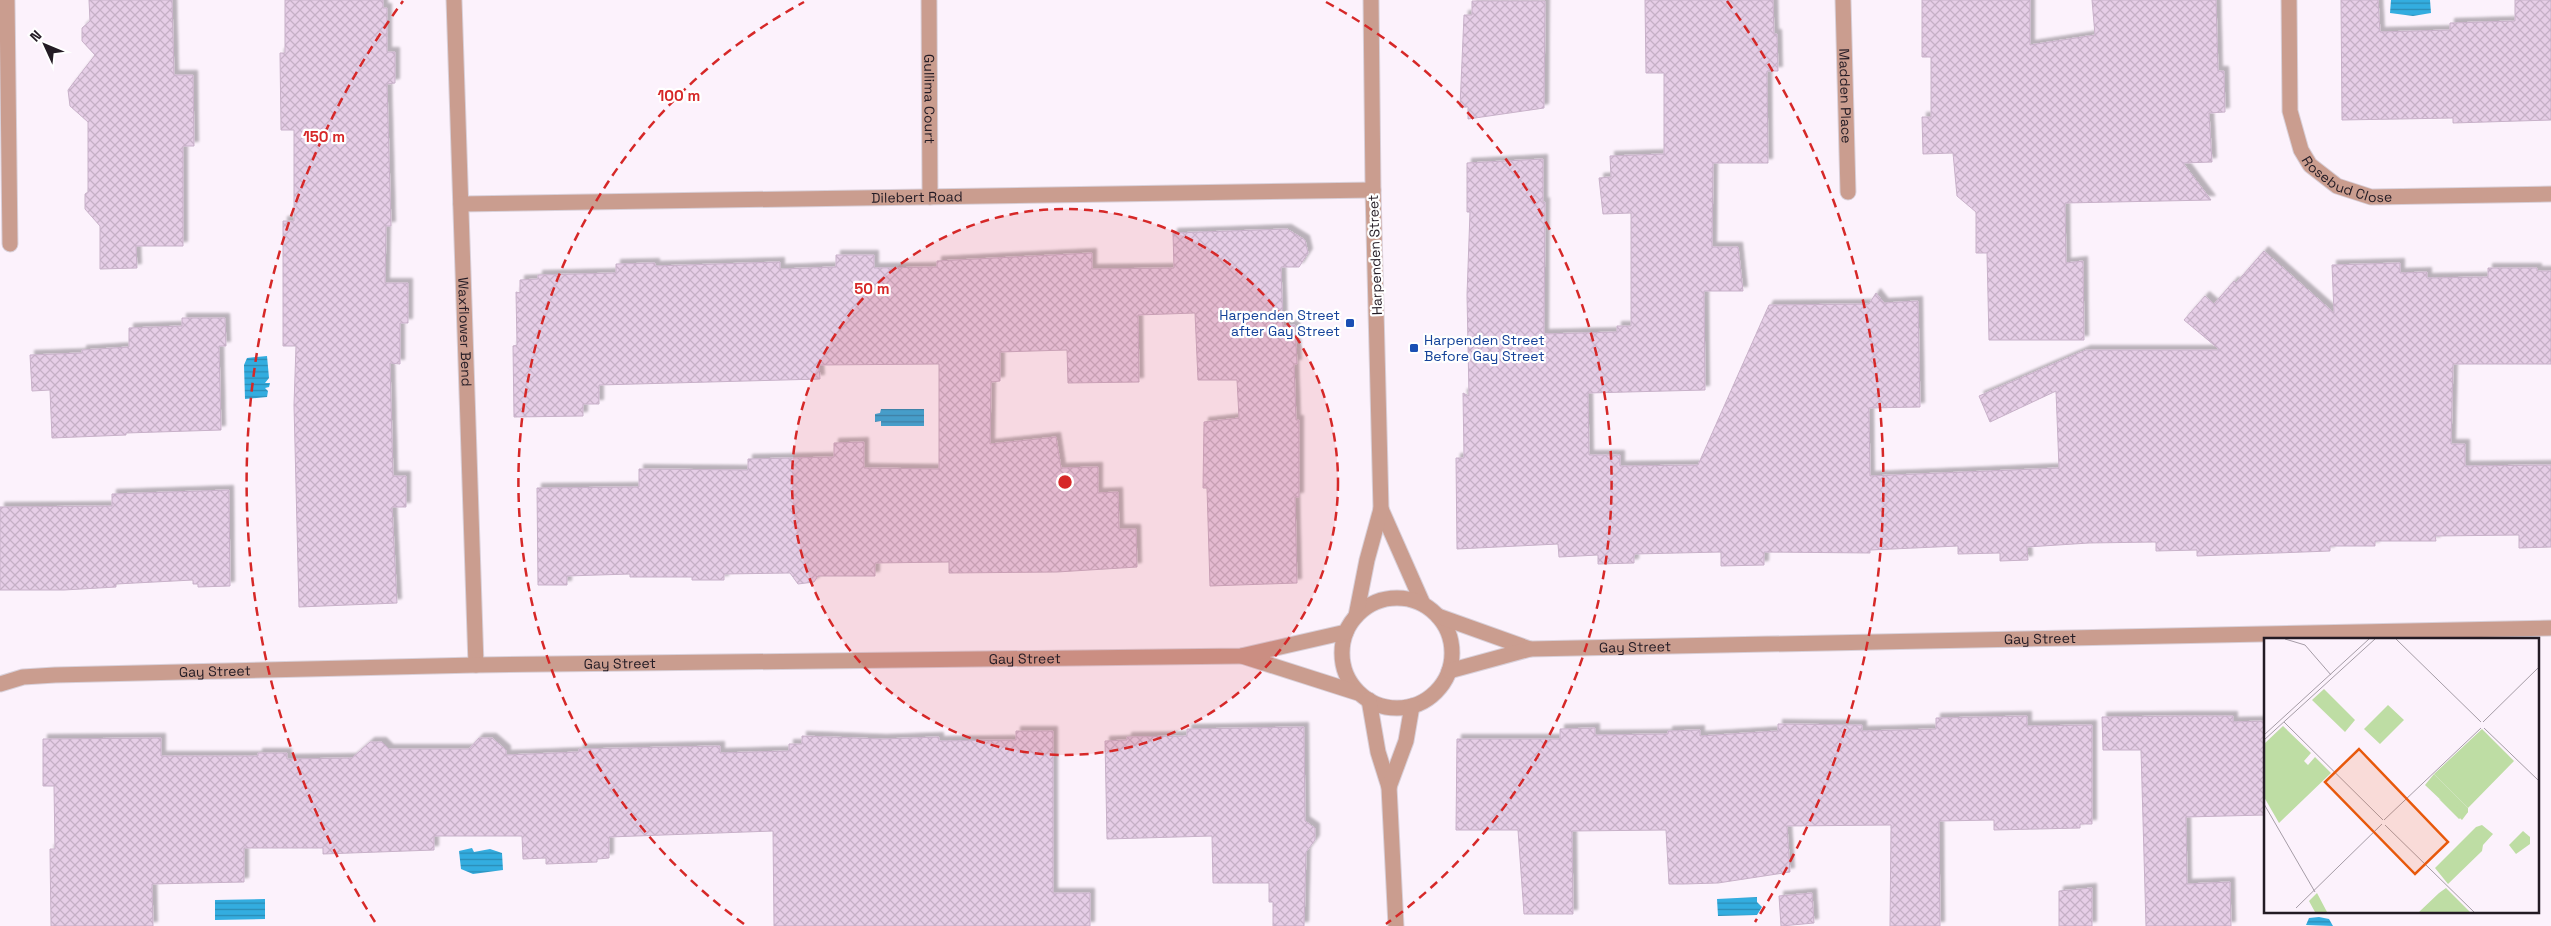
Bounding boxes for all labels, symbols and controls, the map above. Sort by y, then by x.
north arrow [20,20,70,70]
text: N [26,26,45,46]
street label: Madden Place [1835,48,1856,144]
street label: Gullima Court [920,54,939,144]
text: 100 m [658,86,700,105]
text: 150 m [303,127,345,146]
street label: Rosebud Close [2298,153,2392,206]
street label: Dilebert Road [871,187,963,207]
street label: Harpenden Street [1364,194,1386,316]
street label: Waxflower Bend [454,277,476,387]
text: 50 m [854,279,890,298]
place label: Harpenden Street after Gay Street [1219,306,1340,340]
marker: Harpenden Street after Gay Street [1344,317,1356,329]
place label: Harpenden Street Before Gay Street [1424,331,1545,365]
marker: Harpenden Street Before Gay Street [1408,342,1420,354]
centre of rings [1056,473,1074,491]
street label: Gay Street [2004,629,2076,648]
street label: Gay Street [1599,637,1671,657]
inset map [2264,638,2538,914]
street label: Gay Street [989,649,1061,668]
street label: Gay Street [584,654,656,673]
street label: Gay Street [179,661,251,681]

